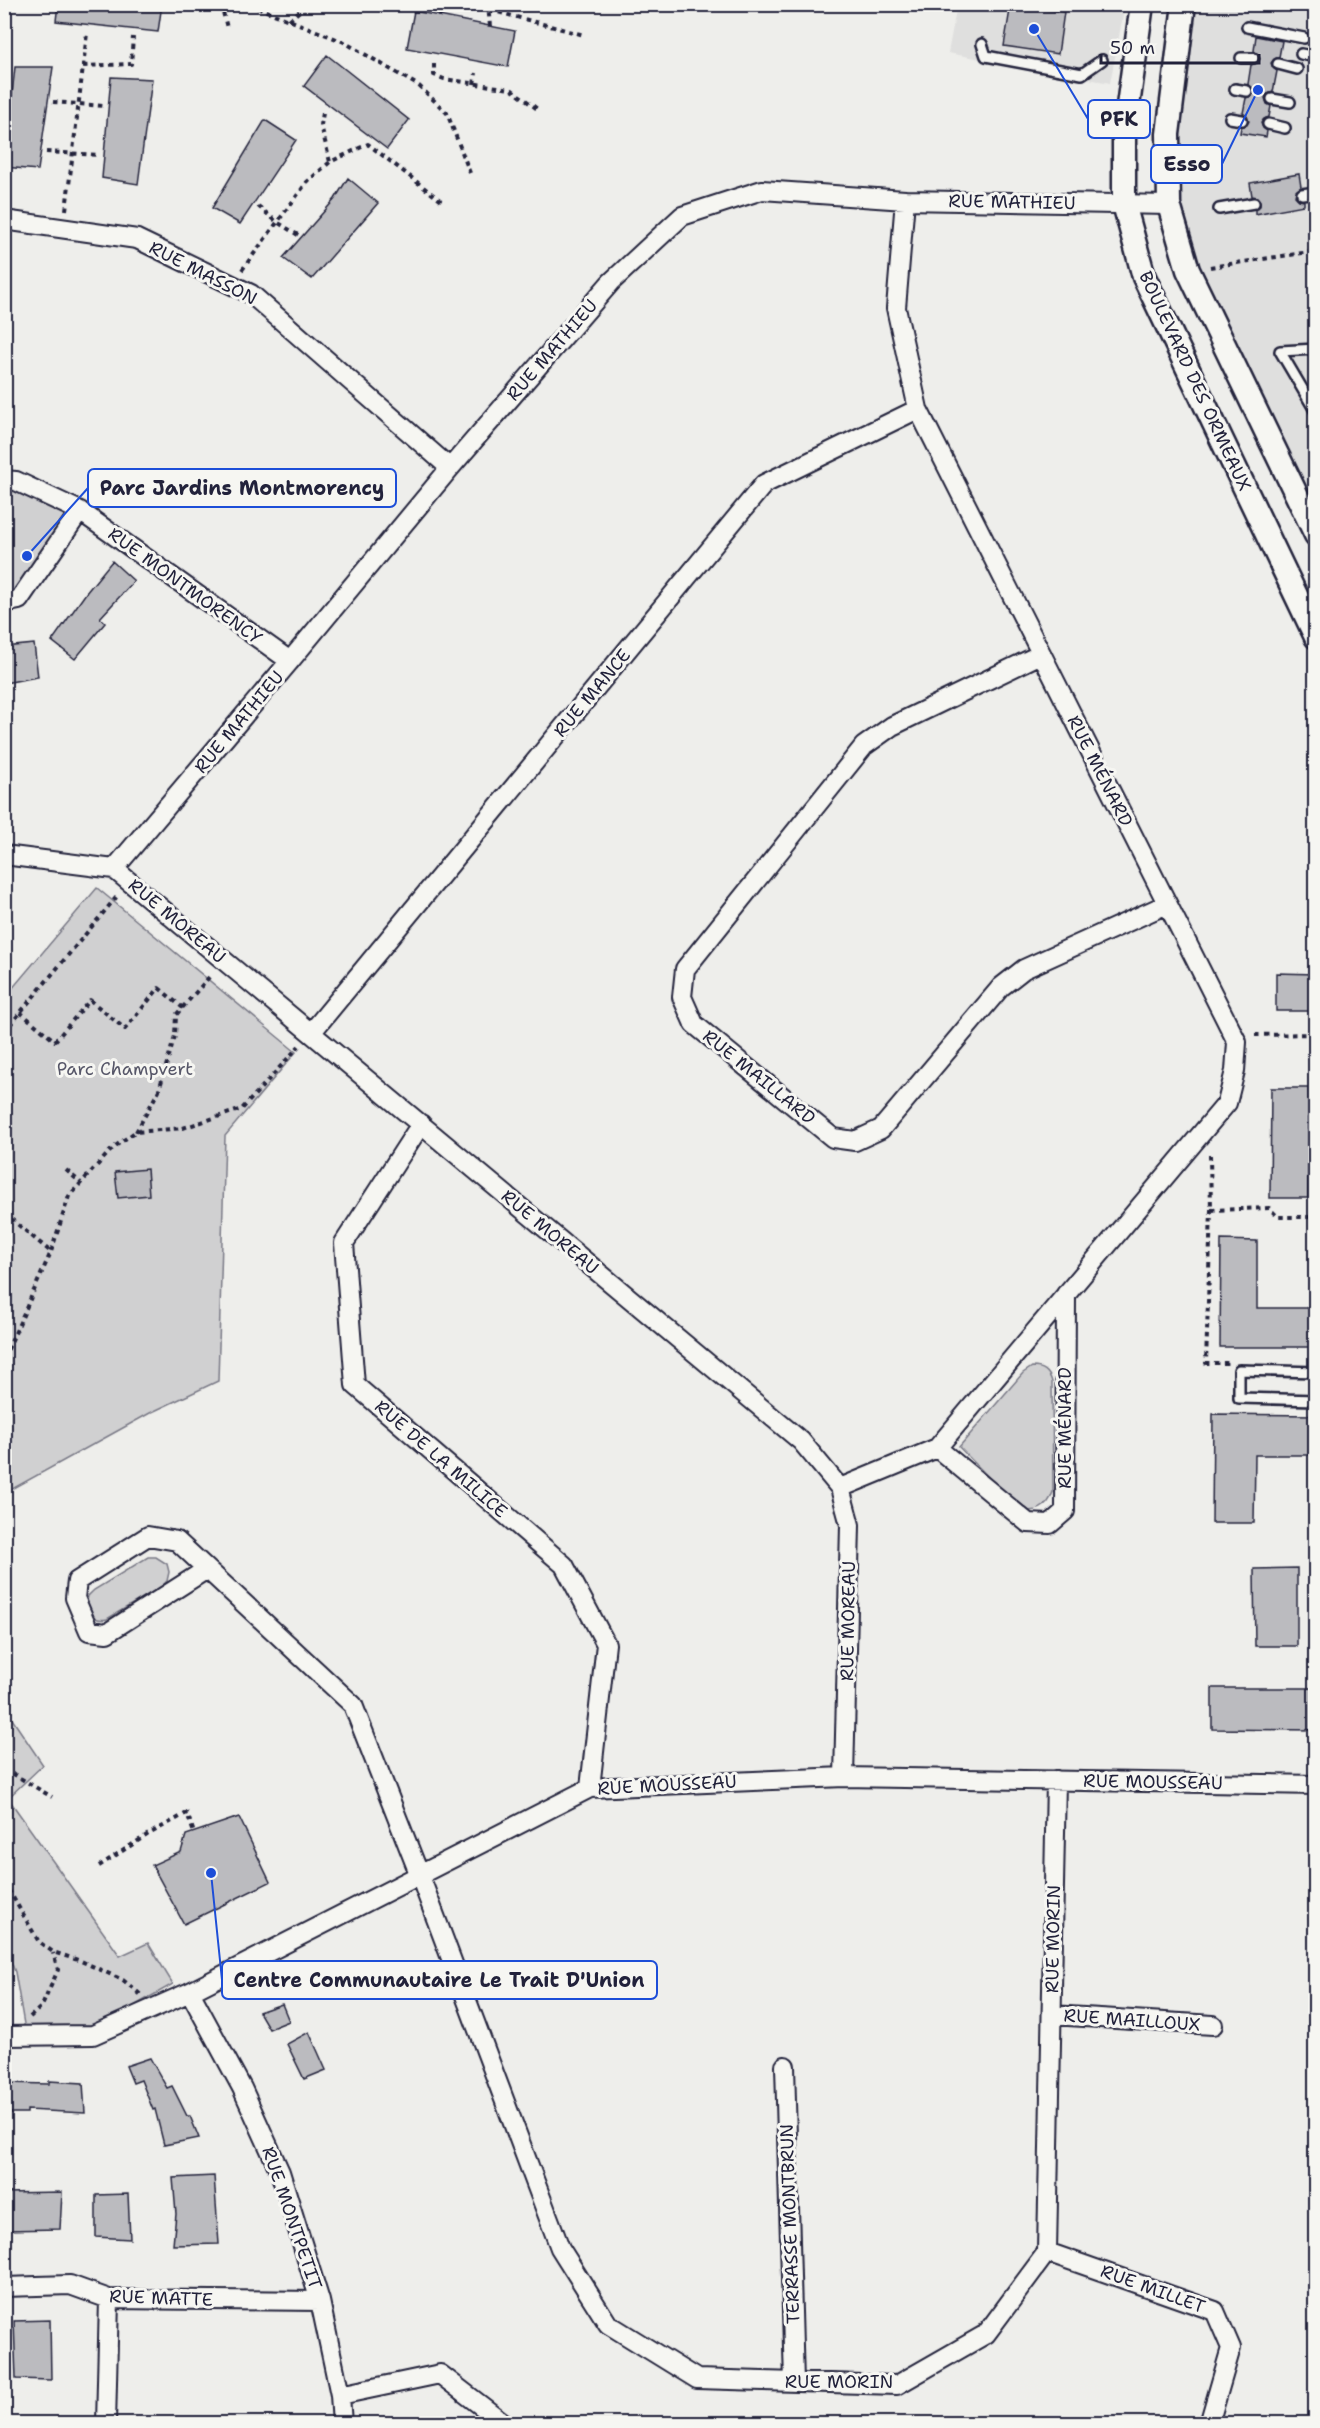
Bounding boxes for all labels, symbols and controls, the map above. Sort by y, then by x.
scale bar [1101,27,1258,65]
text: 50 m [1110,36,1155,60]
callout: PFK [1088,100,1150,138]
text: PFK [1100,106,1138,132]
callout: Esso [1151,145,1222,183]
text: Esso [1163,151,1211,177]
street label: RUE MATHIEU [948,189,1076,215]
street label: RUE MASSON [145,236,261,310]
street label: BOULEVARD DES ORMEAUX [1133,267,1257,495]
street label: RUE MATHIEU [501,294,603,406]
callout: Parc Jardins Montmorency [88,469,396,507]
text: Parc Jardins Montmorency [100,475,384,501]
street label: RUE MONTMORENCY [103,522,267,650]
street label: RUE MANCE [548,644,636,742]
street label: RUE MATHIEU [189,666,289,778]
street label: RUE MÉNARD [1062,711,1138,831]
street label: RUE MOREAU [123,873,231,969]
street label: RUE MAILLARD [698,1024,820,1130]
park label: Parc Champvert [57,1057,193,1081]
street label: RUE MOREAU [496,1184,604,1280]
street label: RUE MÉNARD [1053,1367,1077,1489]
street label: RUE DE LA MILICE [370,1395,512,1523]
street label: RUE MOREAU [835,1561,861,1681]
street label: RUE MOUSSEAU [597,1769,737,1801]
street label: RUE MOUSSEAU [1083,1769,1223,1795]
street label: RUE MORIN [1040,1885,1066,1993]
callout: Centre Communautaire Le Trait D'Union [222,1961,657,1999]
text: Centre Communautaire Le Trait D'Union [233,1967,645,1993]
street label: RUE MAILLOUX [1063,2003,1201,2037]
street label: TERRASSE MONTBRUN [775,2124,805,2324]
street label: RUE MONTPETIT [256,2143,328,2293]
street label: RUE MILLET [1097,2259,1209,2319]
street label: RUE MATTE [109,2284,213,2312]
street label: RUE MORIN [785,2370,893,2394]

